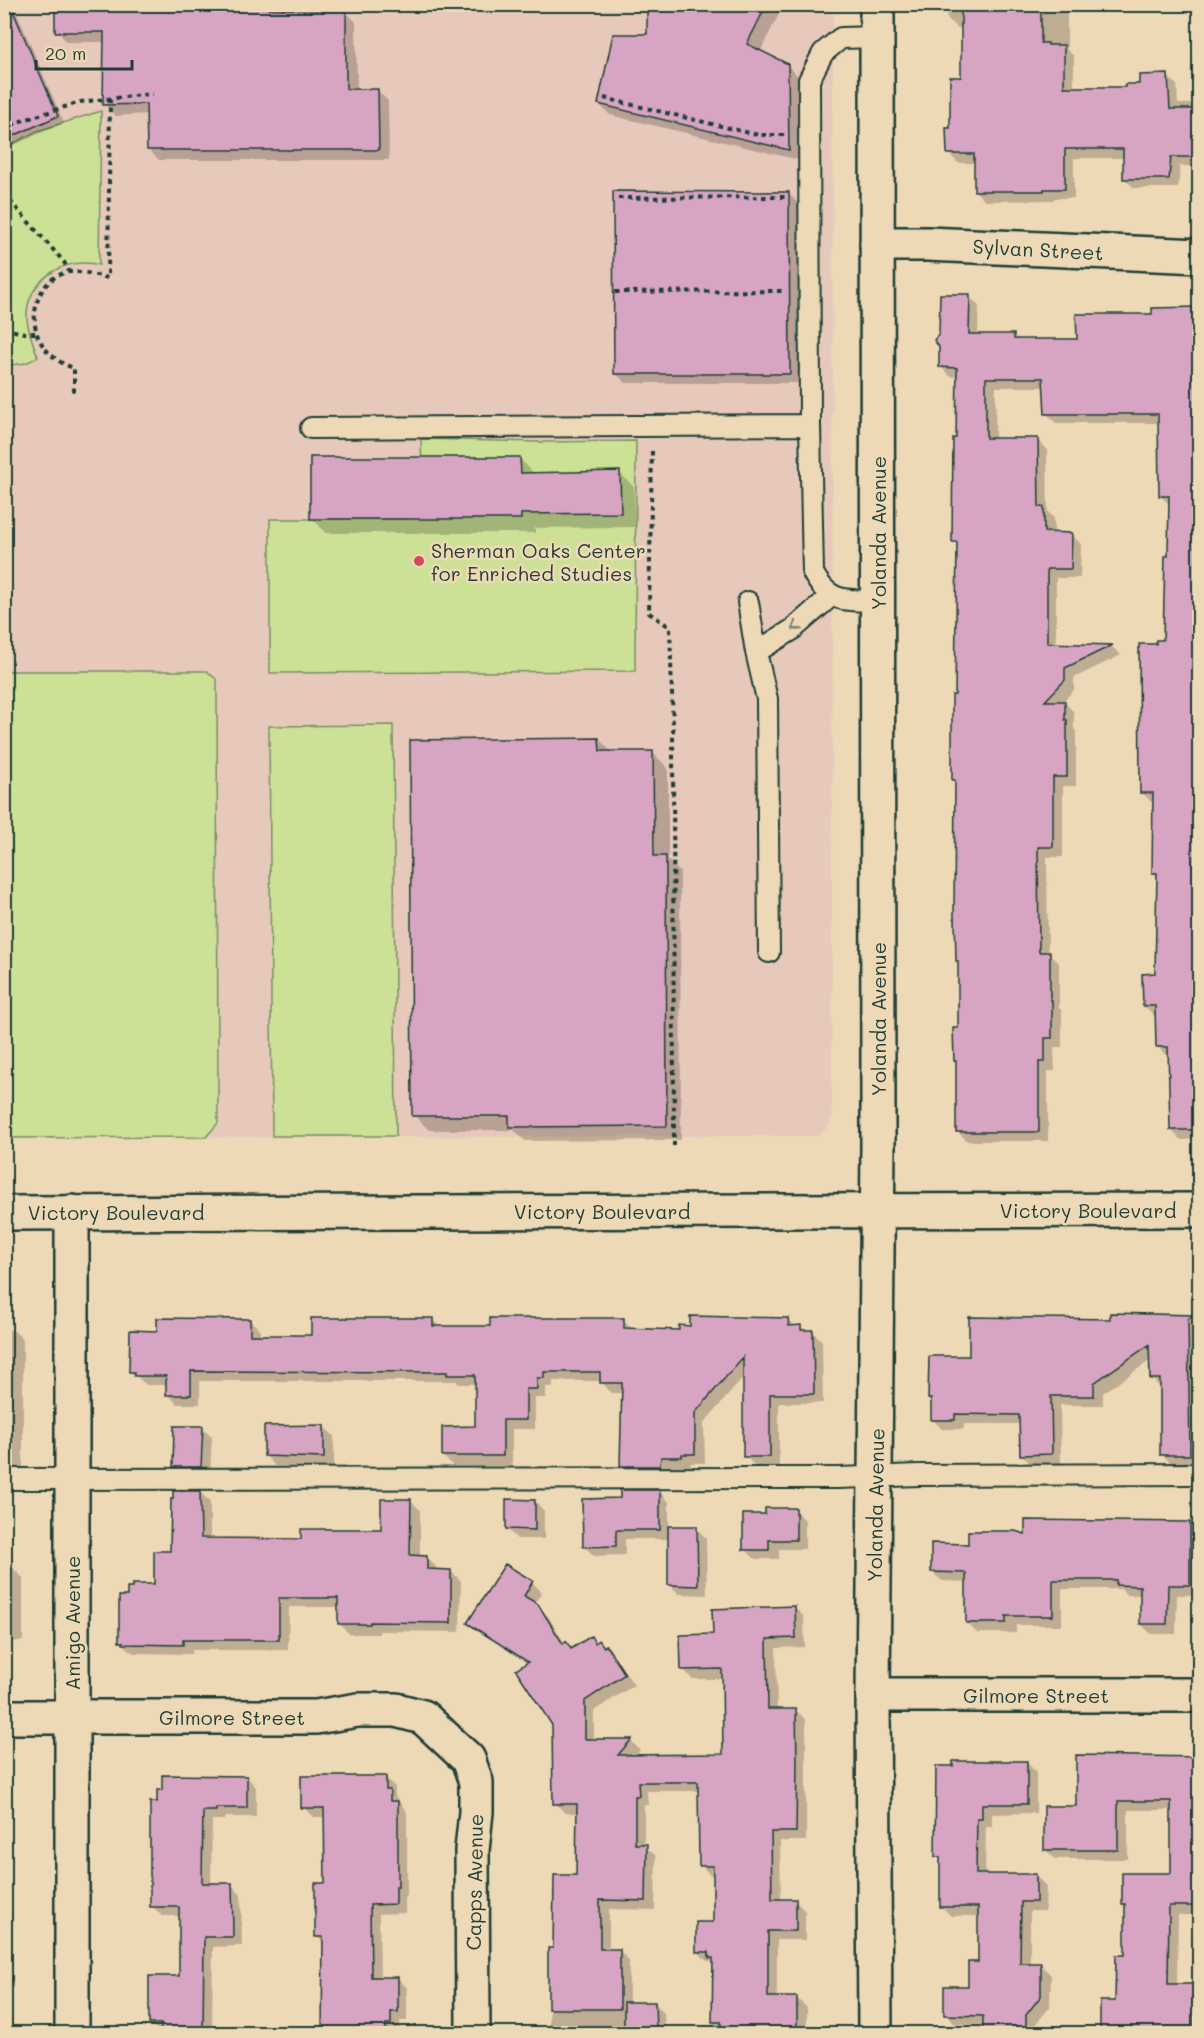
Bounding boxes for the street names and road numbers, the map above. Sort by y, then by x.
street label: Sylvan Street [972,233,1104,265]
street label: Yolanda Avenue [865,456,891,610]
street label: Yolanda Avenue [865,942,891,1096]
street label: Victory Boulevard [1000,1197,1176,1223]
street label: Victory Boulevard [514,1198,690,1224]
street label: Victory Boulevard [28,1199,204,1225]
street label: Yolanda Avenue [861,1428,889,1582]
street label: Amigo Avenue [59,1556,85,1690]
street label: Gilmore Street [963,1682,1109,1708]
street label: Gilmore Street [159,1704,305,1730]
street label: Capps Avenue [460,1813,488,1951]

